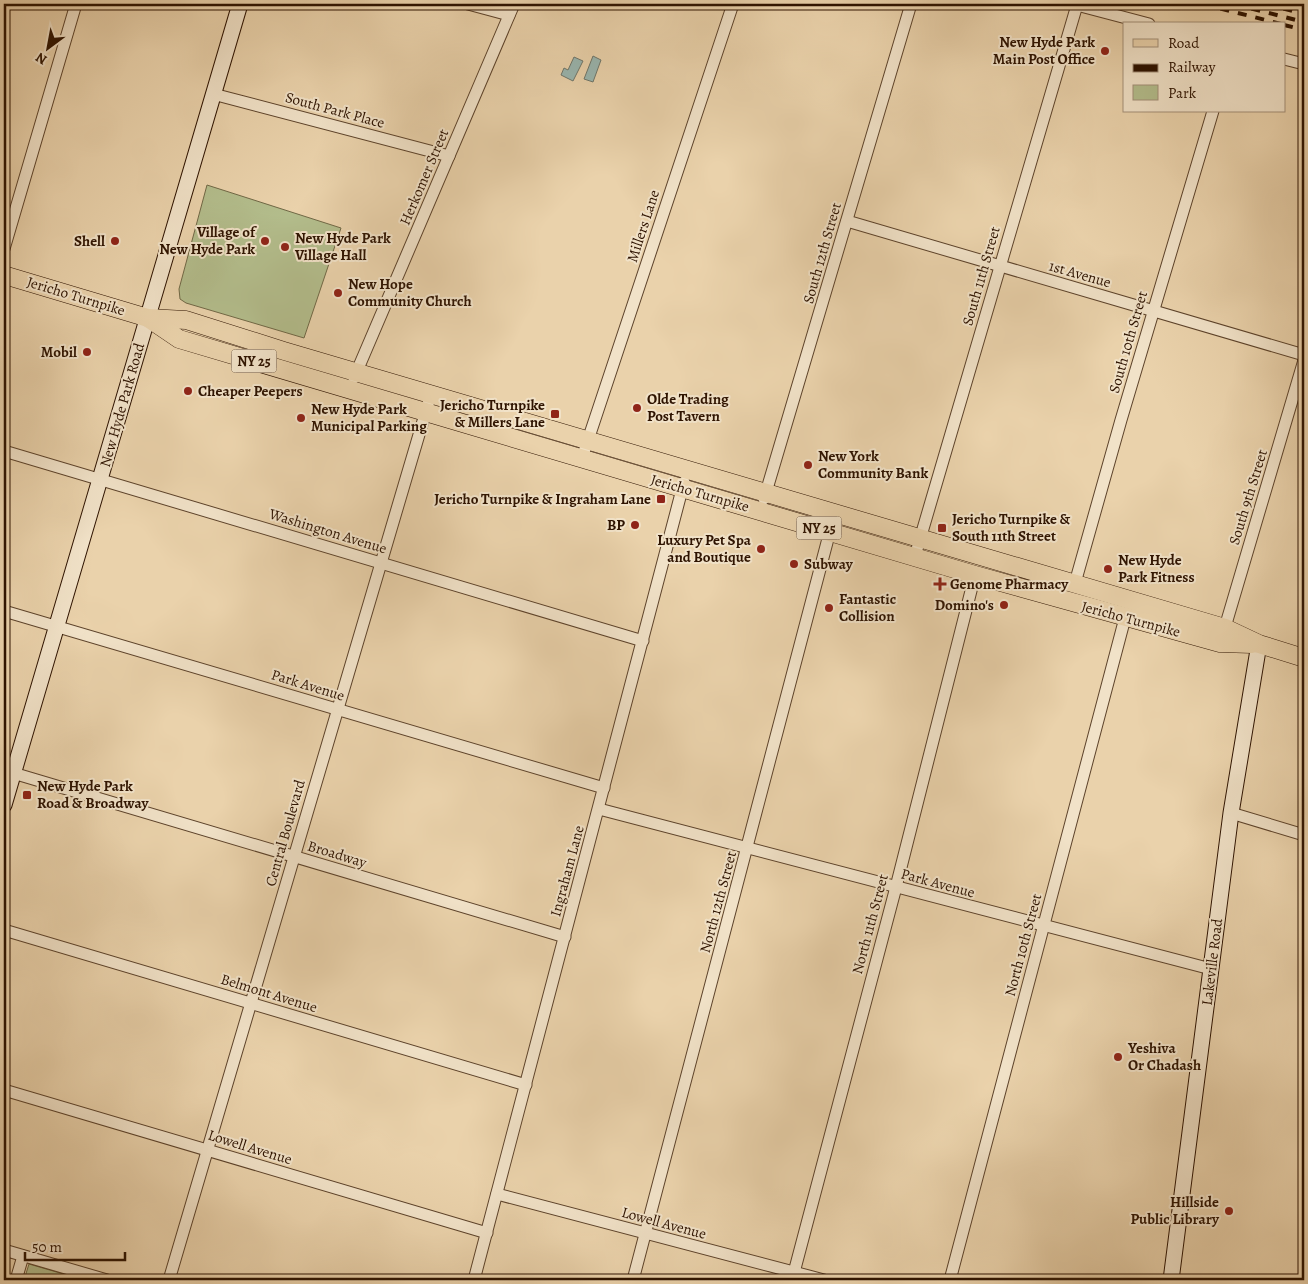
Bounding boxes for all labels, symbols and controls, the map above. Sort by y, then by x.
north arrow [22,22,72,72]
legend [1123,22,1286,112]
place label: New Hyde Park Main Post Office [993,32,1095,69]
text: Road [1168,33,1200,53]
marker: New Hyde Park Main Post Office [1099,45,1111,57]
text: N [32,48,51,69]
text: Railway [1168,57,1216,77]
text: Park [1168,83,1197,103]
street label: South Park Place [283,87,387,133]
street label: Herkomer Street [395,126,453,228]
street label: Millers Lane [622,187,664,265]
street label: South 12th Street [798,200,846,306]
place label: Village of New Hyde Park [159,222,257,259]
street label: South 11th Street [957,224,1005,328]
place label: New Hyde Park Village Hall [294,228,391,265]
place label: Shell [74,231,105,251]
marker: Shell [109,235,121,247]
marker: Village of New Hyde Park [259,235,271,247]
marker: New Hyde Park Village Hall [279,241,291,253]
street label: 1st Avenue [1047,256,1114,292]
street label: Jericho Turnpike [24,272,128,321]
place label: New Hope Community Church [348,274,472,311]
marker: New Hope Community Church [332,287,344,299]
street label: South 10th Street [1104,289,1152,395]
street label: New Hyde Park Road [95,340,150,469]
place label: Mobil [41,342,77,362]
marker: Mobil [81,346,93,358]
road number: NY 25 [232,350,276,372]
place label: Cheaper Peepers [198,381,303,401]
marker: Cheaper Peepers [182,385,194,397]
place label: Olde Trading Post Tavern [647,389,729,426]
place label: Jericho Turnpike & Millers Lane [440,395,545,432]
place label: New Hyde Park Municipal Parking [311,399,427,436]
marker: Olde Trading Post Tavern [631,402,643,414]
marker: Jericho Turnpike & Millers Lane [549,408,561,420]
marker: New Hyde Park Municipal Parking [295,412,307,424]
place label: New York Community Bank [818,446,929,483]
street label: South 9th Street [1224,447,1272,547]
marker: New York Community Bank [802,459,814,471]
street label: Jericho Turnpike [648,469,752,517]
place label: Jericho Turnpike & Ingraham Lane [434,489,651,509]
marker: Jericho Turnpike & Ingraham Lane [655,493,667,505]
street label: Washington Avenue [266,503,390,558]
place label: Jericho Turnpike & South 11th Street [952,509,1071,546]
place label: BP [607,515,625,535]
road number: NY 25 [796,516,842,540]
marker: BP [629,519,641,531]
marker: Jericho Turnpike & South 11th Street [936,522,948,534]
place label: Luxury Pet Spa and Boutique [657,530,752,567]
marker: Luxury Pet Spa and Boutique [755,543,767,555]
place label: New Hyde Park Fitness [1118,550,1195,587]
place label: Subway [804,554,854,574]
marker: Subway [788,558,800,570]
marker: New Hyde Park Fitness [1102,563,1114,575]
place label: Genome Pharmacy [950,574,1069,594]
marker: Genome Pharmacy [934,578,946,590]
place label: Fantastic Collision [839,589,896,626]
place label: Domino's [935,595,994,615]
street label: Jericho Turnpike [1079,596,1183,642]
marker: Domino's [998,599,1010,611]
marker: Fantastic Collision [823,602,835,614]
street label: Park Avenue [269,664,347,706]
place label: New Hyde Park Road & Broadway [37,776,149,813]
street label: Central Boulevard [260,776,310,889]
marker: New Hyde Park Road & Broadway [21,789,33,801]
street label: Ingraham Lane [545,823,589,919]
street label: Broadway [305,836,369,873]
street label: North 12th Street [695,849,741,955]
street label: Park Avenue [899,864,977,903]
street label: North 11th Street [847,872,893,976]
street label: North 10th Street [1000,891,1046,999]
street label: Lakeville Road [1197,916,1227,1007]
street label: Belmont Avenue [218,969,320,1017]
place label: Yeshiva Or Chadash [1127,1038,1201,1075]
marker: Yeshiva Or Chadash [1112,1051,1124,1063]
street label: Lowell Avenue [206,1125,295,1169]
place label: Hillside Public Library [1130,1192,1220,1229]
street label: Lowell Avenue [619,1202,709,1244]
marker: Hillside Public Library [1223,1205,1235,1217]
scale bar [25,1229,125,1261]
text: 50 m [32,1237,62,1257]

